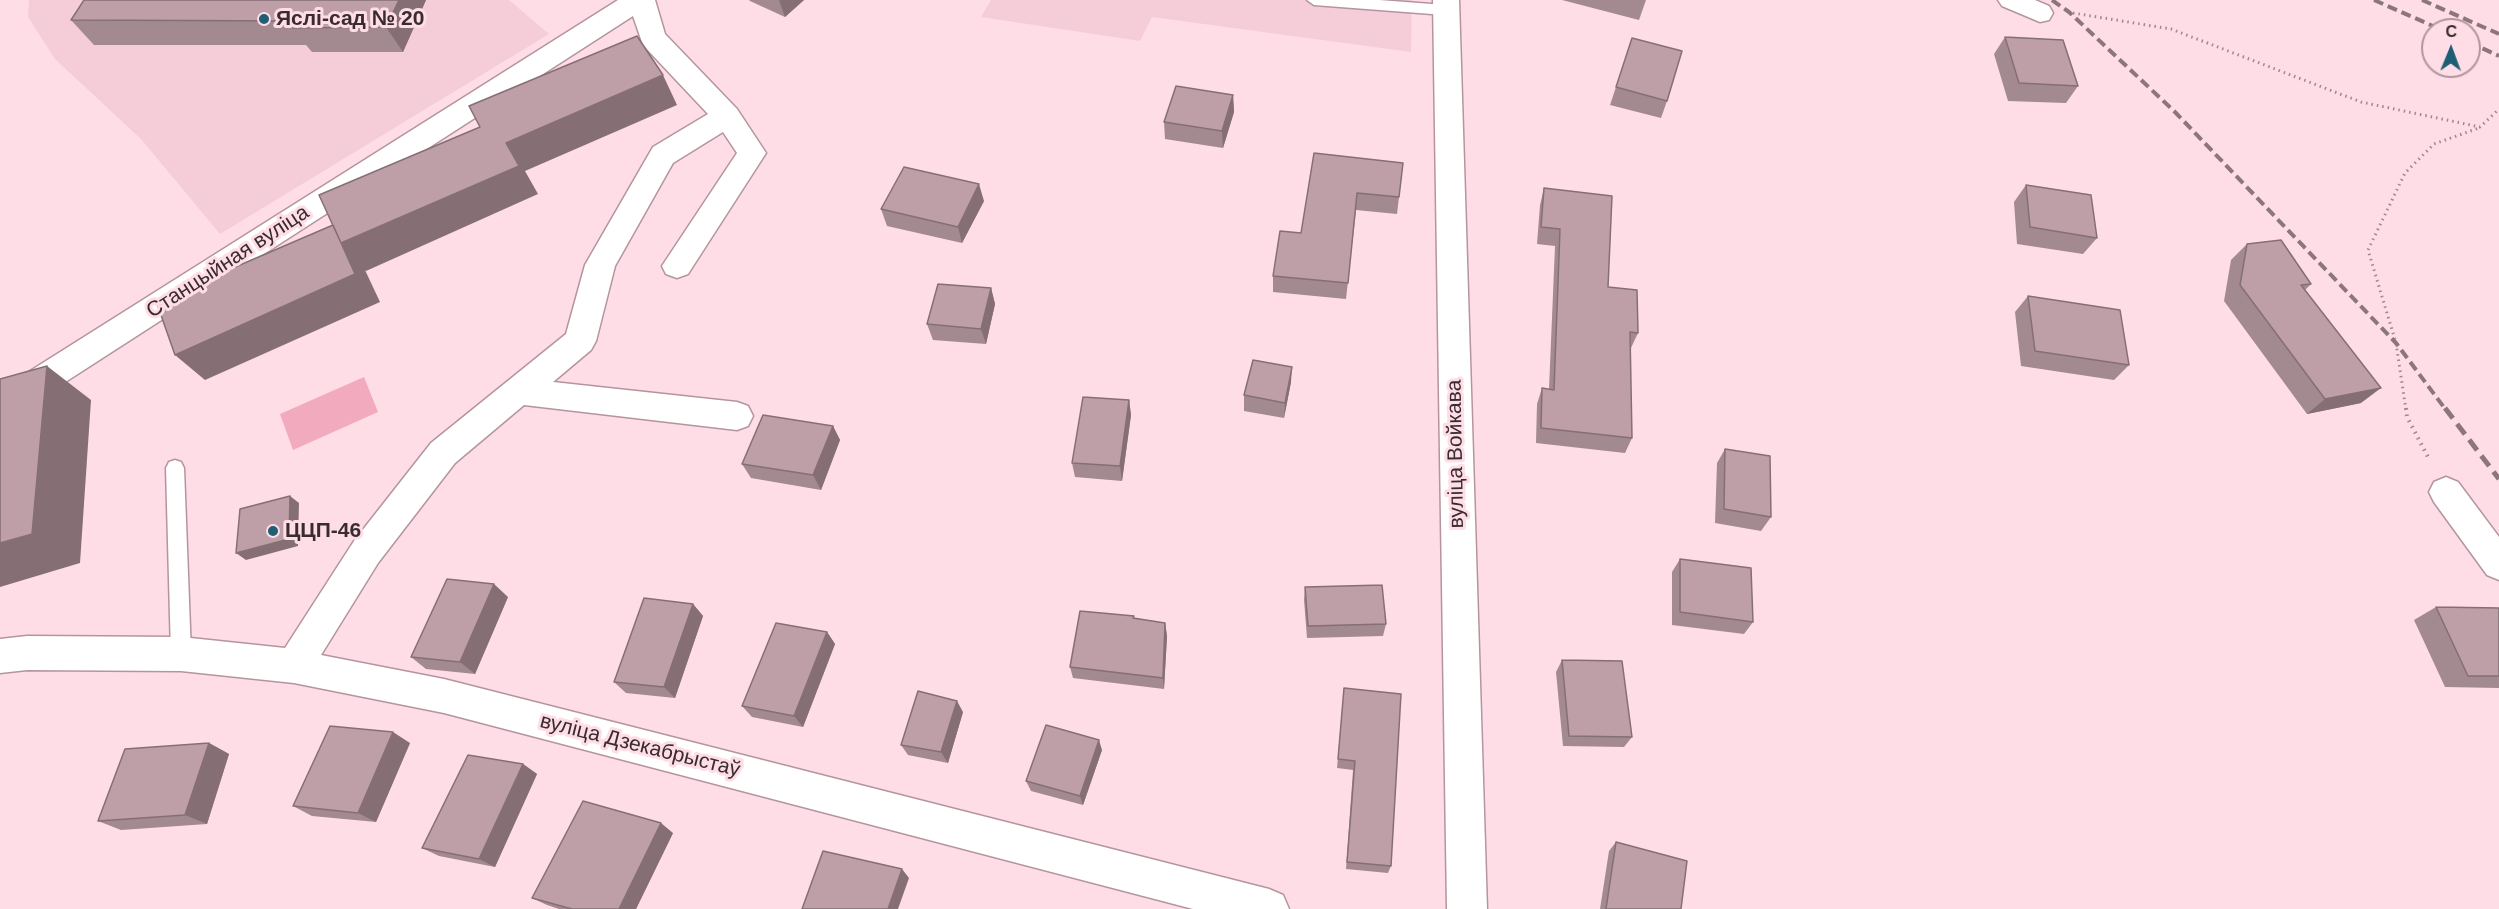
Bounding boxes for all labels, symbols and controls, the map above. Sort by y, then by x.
place label: Яслі-сад № 20 [276,6,424,32]
marker: Яслі-сад № 20 [257,12,271,26]
north arrow [2421,18,2481,78]
text: С [2445,23,2457,40]
street label: Станцыйная вуліца [142,200,314,324]
street label: вуліца Войкава [1442,380,1470,528]
place label: ЦЦП-46 [285,518,361,544]
marker: ЦЦП-46 [266,524,280,538]
street label: вуліца Дзекабрыстаў [537,709,743,783]

